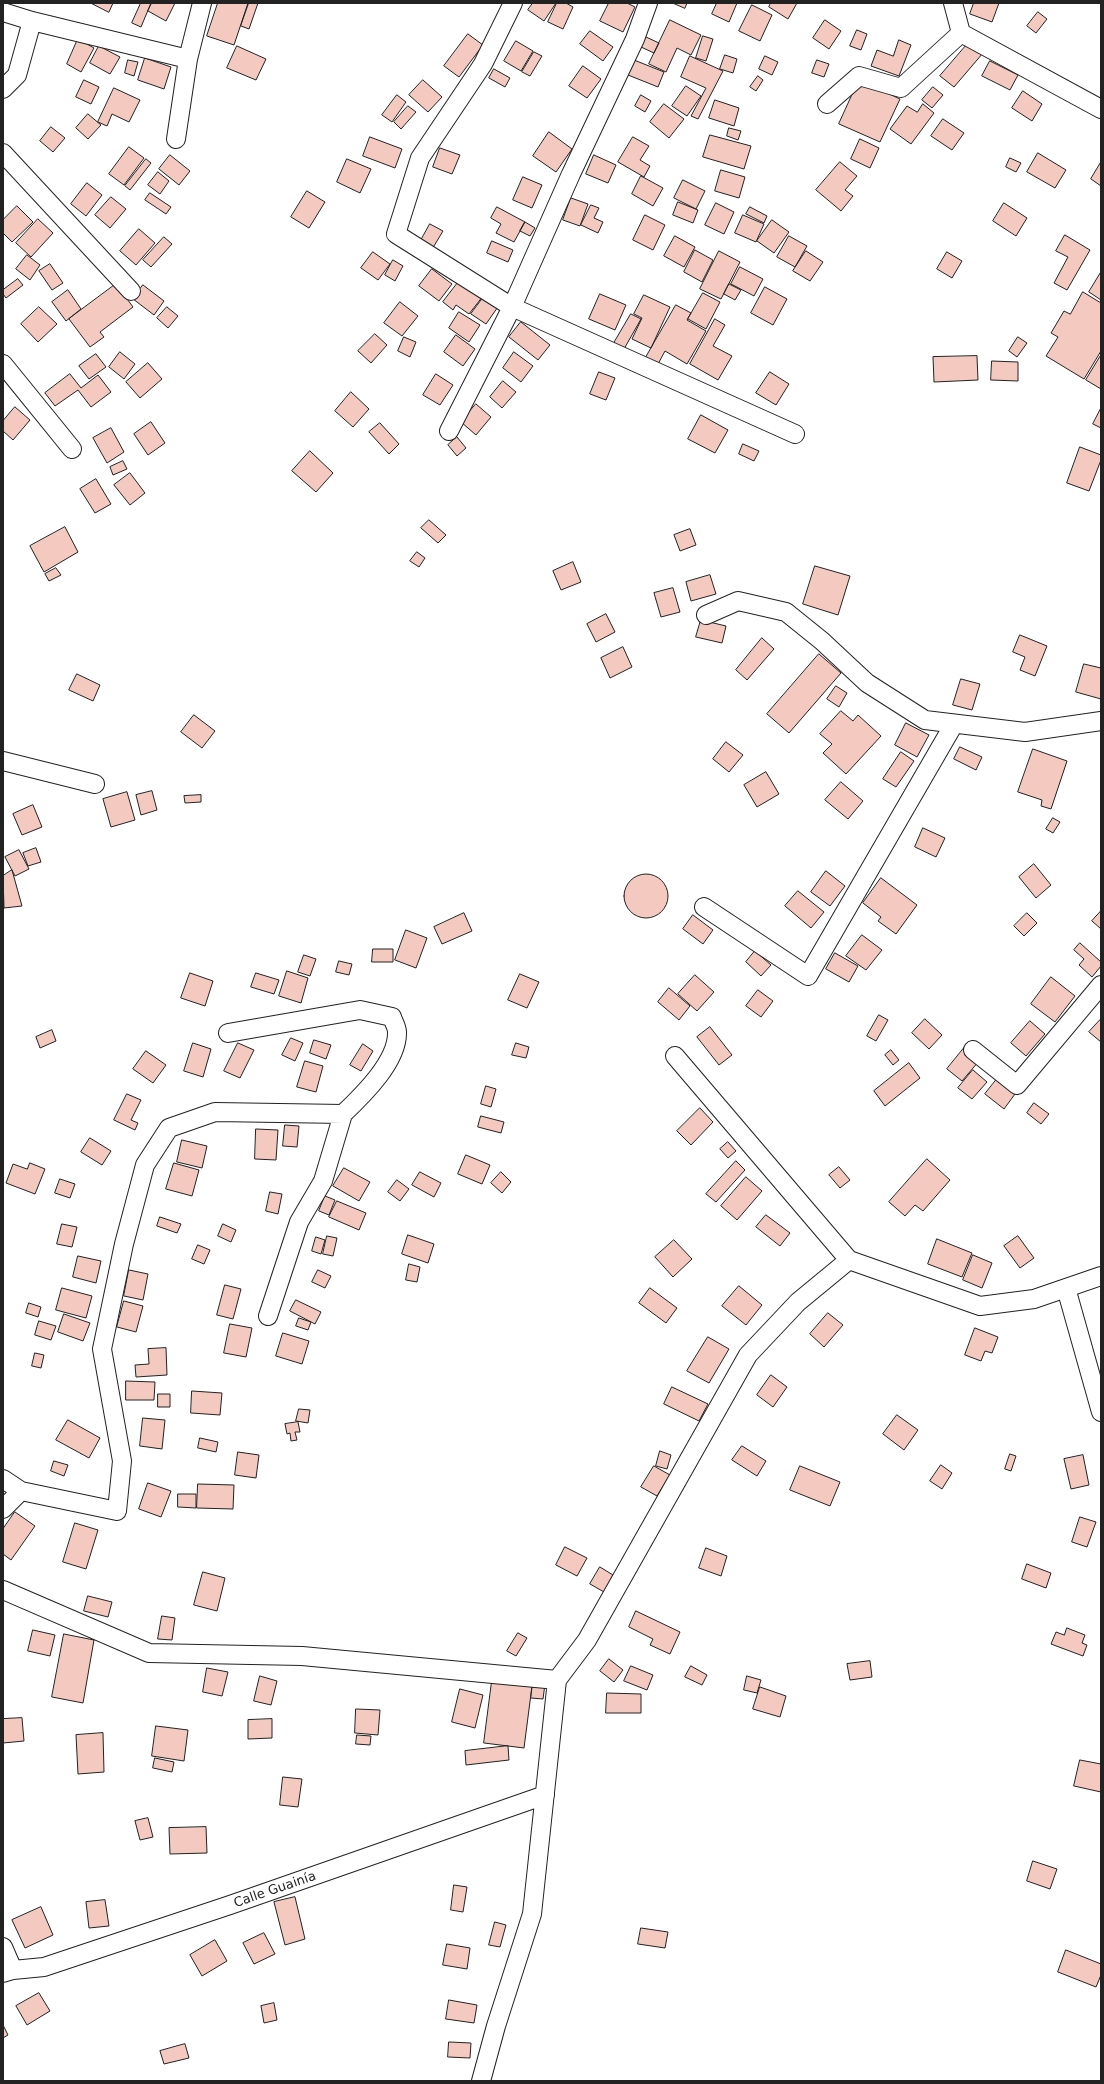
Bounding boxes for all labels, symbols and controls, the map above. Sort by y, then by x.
street label: Calle Guainía [232,1869,318,1911]

